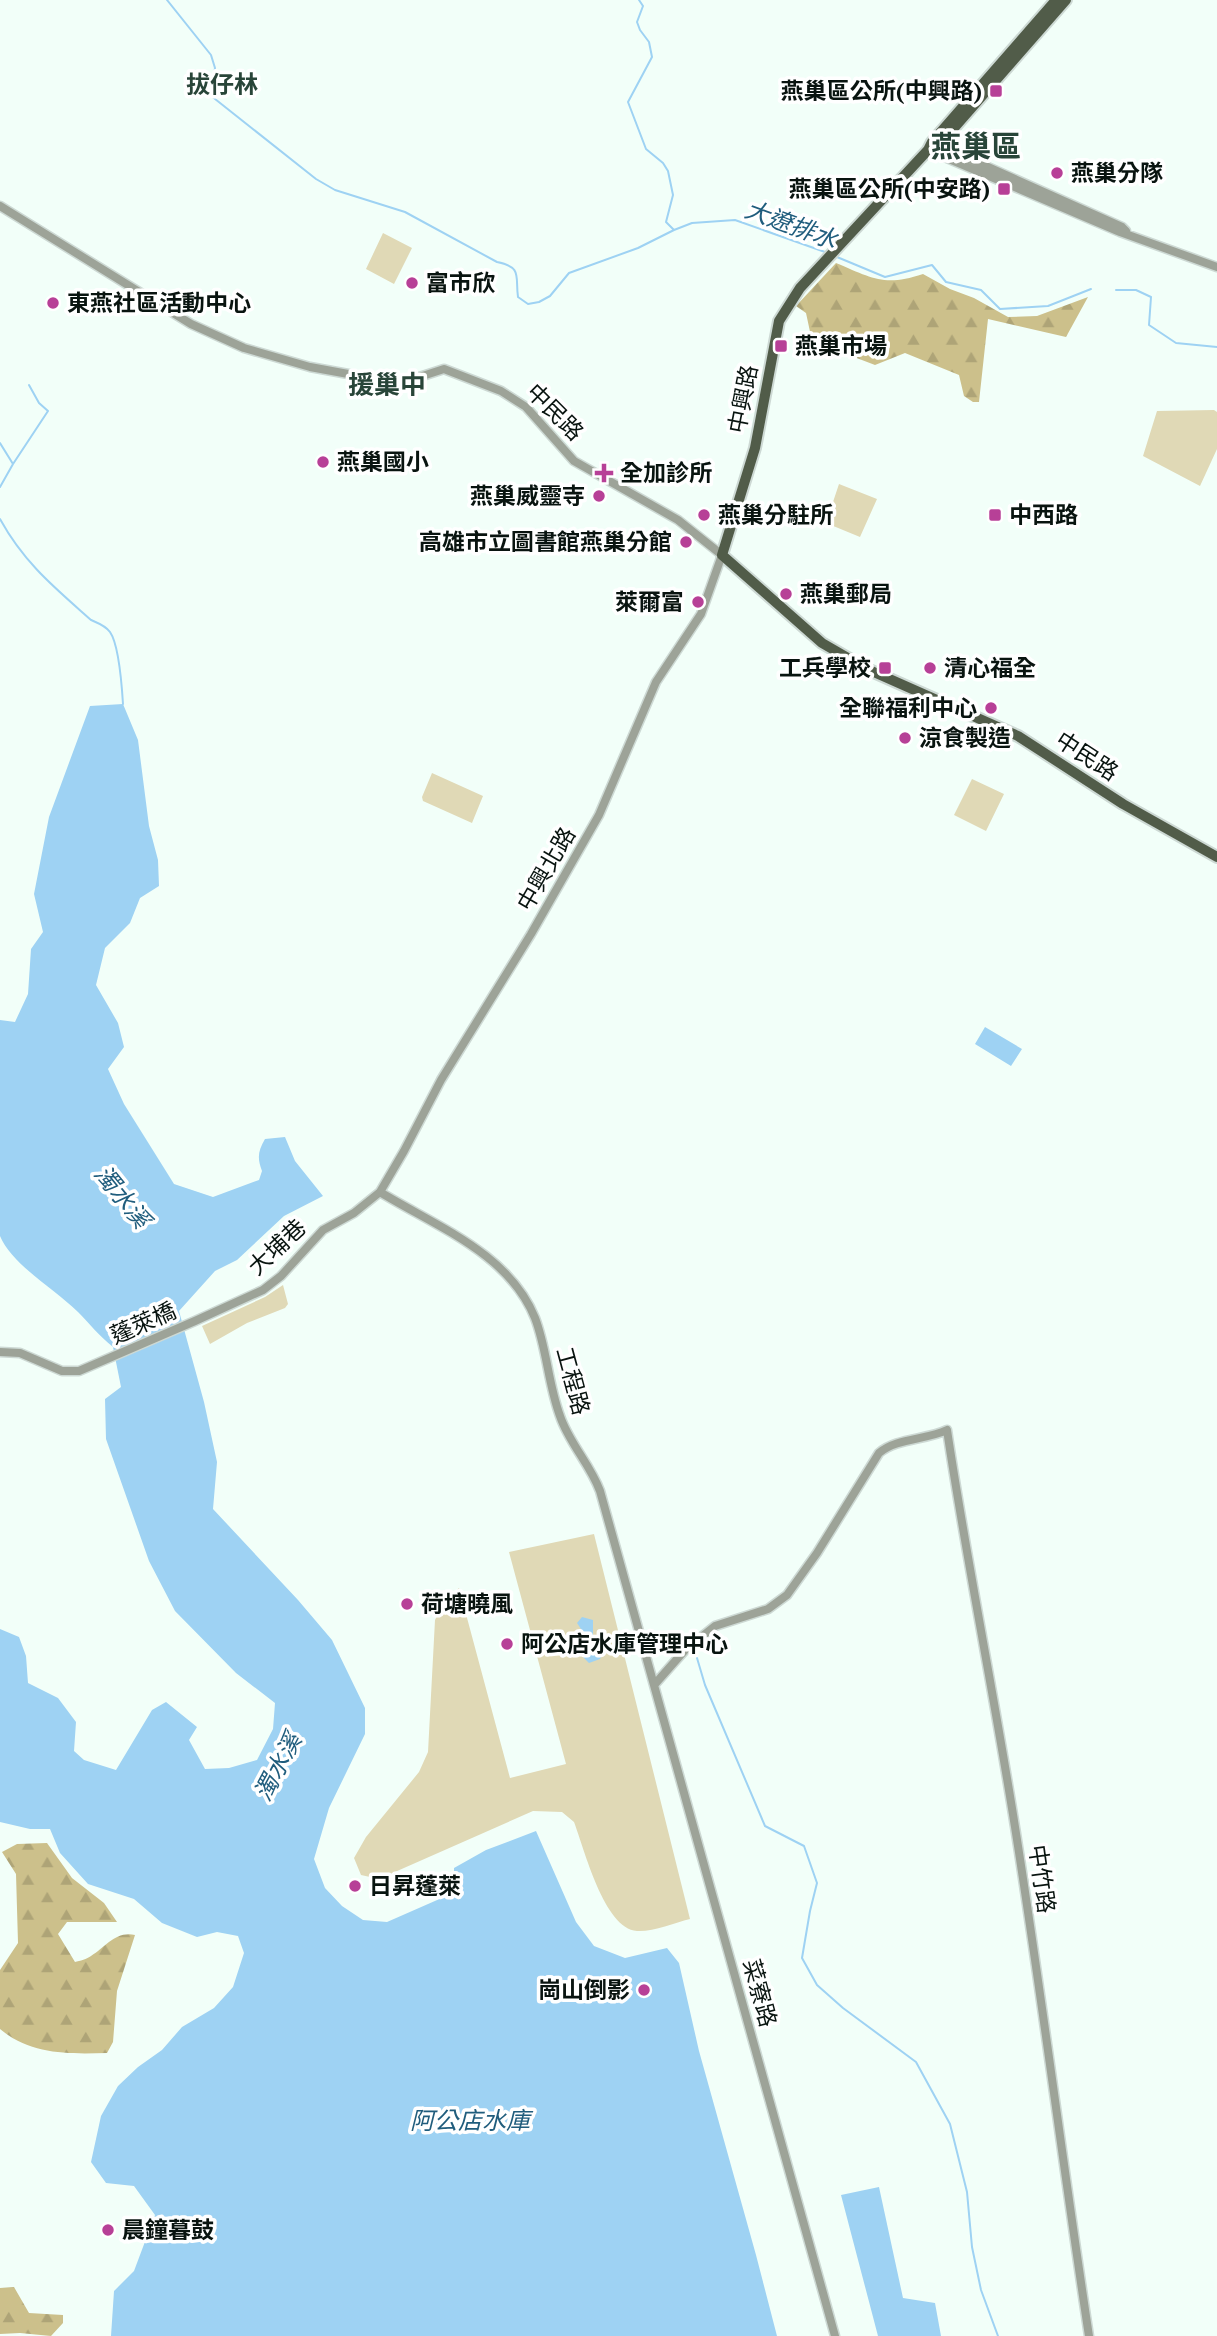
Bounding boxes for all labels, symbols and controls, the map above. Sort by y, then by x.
district label: 拔仔林 [186,68,258,100]
place label: 燕巢區公所(中興路) [781,75,982,106]
marker: 燕巢區公所(中興路) [988,83,1004,99]
district label: 燕巢區 [931,126,1021,166]
place label: 燕巢分隊 [1071,157,1163,188]
marker: 燕巢分隊 [1049,165,1065,181]
place label: 燕巢區公所(中安路) [789,173,990,204]
marker: 燕巢區公所(中安路) [996,181,1012,197]
water label: 大遼排水 [741,193,843,256]
place label: 富市欣 [426,267,495,298]
marker: 富市欣 [404,275,420,291]
place label: 東燕社區活動中心 [67,287,251,318]
marker: 東燕社區活動中心 [45,295,61,311]
place label: 燕巢市場 [795,330,887,361]
marker: 燕巢市場 [773,338,789,354]
street label: 中興路 [721,362,764,436]
district label: 援巢中 [348,367,426,401]
street label: 中民路 [520,376,591,447]
place label: 燕巢國小 [337,446,429,477]
marker: 燕巢國小 [315,454,331,470]
place label: 全加診所 [620,457,712,488]
marker: 全加診所 [594,463,614,483]
place label: 燕巢威靈寺 [470,480,585,511]
marker: 燕巢威靈寺 [591,488,607,504]
place label: 燕巢分駐所 [718,499,833,530]
place label: 中西路 [1009,499,1078,530]
marker: 燕巢分駐所 [696,507,712,523]
marker: 中西路 [987,507,1003,523]
place label: 高雄市立圖書館燕巢分館 [419,526,672,557]
marker: 高雄市立圖書館燕巢分館 [678,534,694,550]
place label: 燕巢郵局 [800,578,892,609]
place label: 萊爾富 [615,586,684,617]
marker: 燕巢郵局 [778,586,794,602]
marker: 萊爾富 [690,594,706,610]
place label: 工兵學校 [779,652,871,683]
place label: 清心福全 [944,652,1036,683]
marker: 工兵學校 [877,660,893,676]
marker: 清心福全 [922,660,938,676]
place label: 全聯福利中心 [839,692,977,723]
marker: 全聯福利中心 [983,700,999,716]
place label: 涼食製造 [919,722,1011,753]
street label: 中民路 [1050,724,1125,787]
marker: 涼食製造 [897,730,913,746]
street label: 中興北路 [509,821,582,916]
water label: 濁水溪 [88,1158,160,1237]
street label: 大埔巷 [241,1212,312,1281]
street label: 蓬萊橋 [105,1294,181,1351]
street label: 工程路 [550,1344,597,1418]
place label: 荷塘曉風 [421,1588,513,1619]
marker: 荷塘曉風 [399,1596,415,1612]
place label: 阿公店水庫管理中心 [521,1628,728,1659]
marker: 阿公店水庫管理中心 [499,1636,515,1652]
water label: 濁水溪 [246,1725,310,1806]
street label: 中竹路 [1022,1843,1063,1915]
place label: 日昇蓬萊 [369,1870,461,1901]
marker: 日昇蓬萊 [347,1878,363,1894]
street label: 菜寮路 [737,1956,784,2030]
place label: 崗山倒影 [538,1974,630,2005]
marker: 崗山倒影 [636,1982,652,1998]
water label: 阿公店水庫 [410,2104,534,2136]
place label: 晨鐘暮鼓 [122,2214,214,2245]
marker: 晨鐘暮鼓 [100,2222,116,2238]

